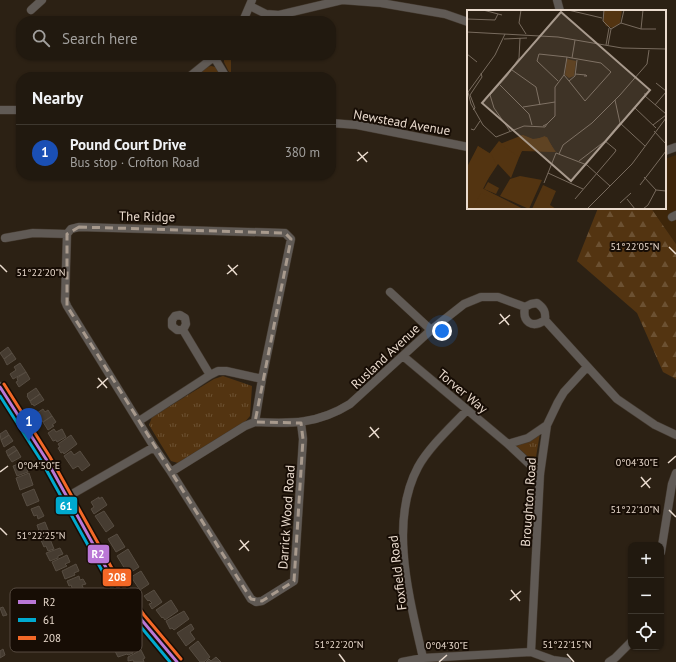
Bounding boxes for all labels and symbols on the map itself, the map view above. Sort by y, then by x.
inset map [467,10,666,209]
street label: Newstead Avenue [352,106,452,139]
street label: The Ridge [119,208,175,225]
text: 51°22'05"N [610,240,660,253]
text: 51°22'20"N [16,266,66,279]
street label: Rusland Avenue [347,320,423,393]
your location [432,321,452,341]
street label: Torver Way [434,366,491,417]
pin: 1 [16,408,42,441]
text: 0°04'30"E [616,456,658,469]
street label: Broughton Road [517,457,540,547]
text: 0°04'50"E [18,459,60,472]
street label: Darrick Wood Road [274,464,299,570]
line badge: 61 [55,496,78,515]
text: 61 [60,499,72,513]
text: 51°22'10"N [610,503,660,516]
text: 51°22'25"N [16,529,66,542]
street label: Foxfield Road [384,534,411,611]
line badge: R2 [87,544,110,564]
text: R2 [92,547,104,561]
line badge: 208 [102,568,132,587]
text: 208 [108,570,126,584]
legend [10,588,142,652]
text: R2 [43,595,56,609]
text: 61 [43,613,55,627]
text: 208 [43,631,61,645]
text: 51°22'20"N [314,638,364,651]
text: 51°22'15"N [542,638,592,651]
text: 0°04'30"E [426,639,468,652]

